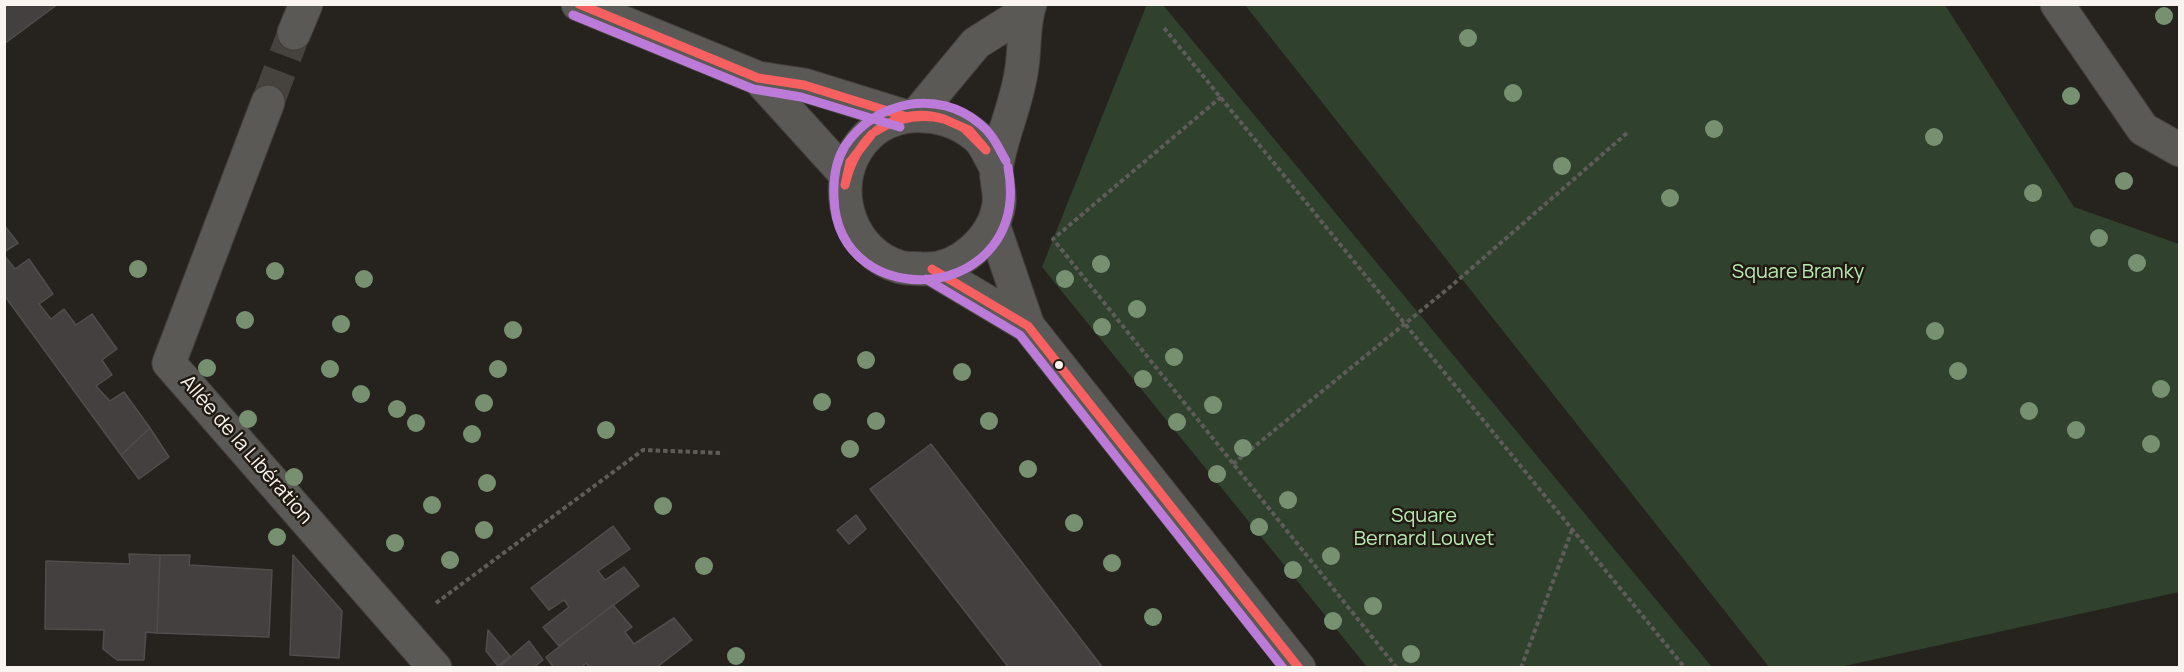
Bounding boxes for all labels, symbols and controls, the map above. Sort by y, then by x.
park label: Square Branky [1732,260,1864,284]
unlabelled marker [1053,359,1065,371]
street label: Allée de la Libération [175,371,317,529]
park label: Square Bernard Louvet [1354,504,1494,551]

